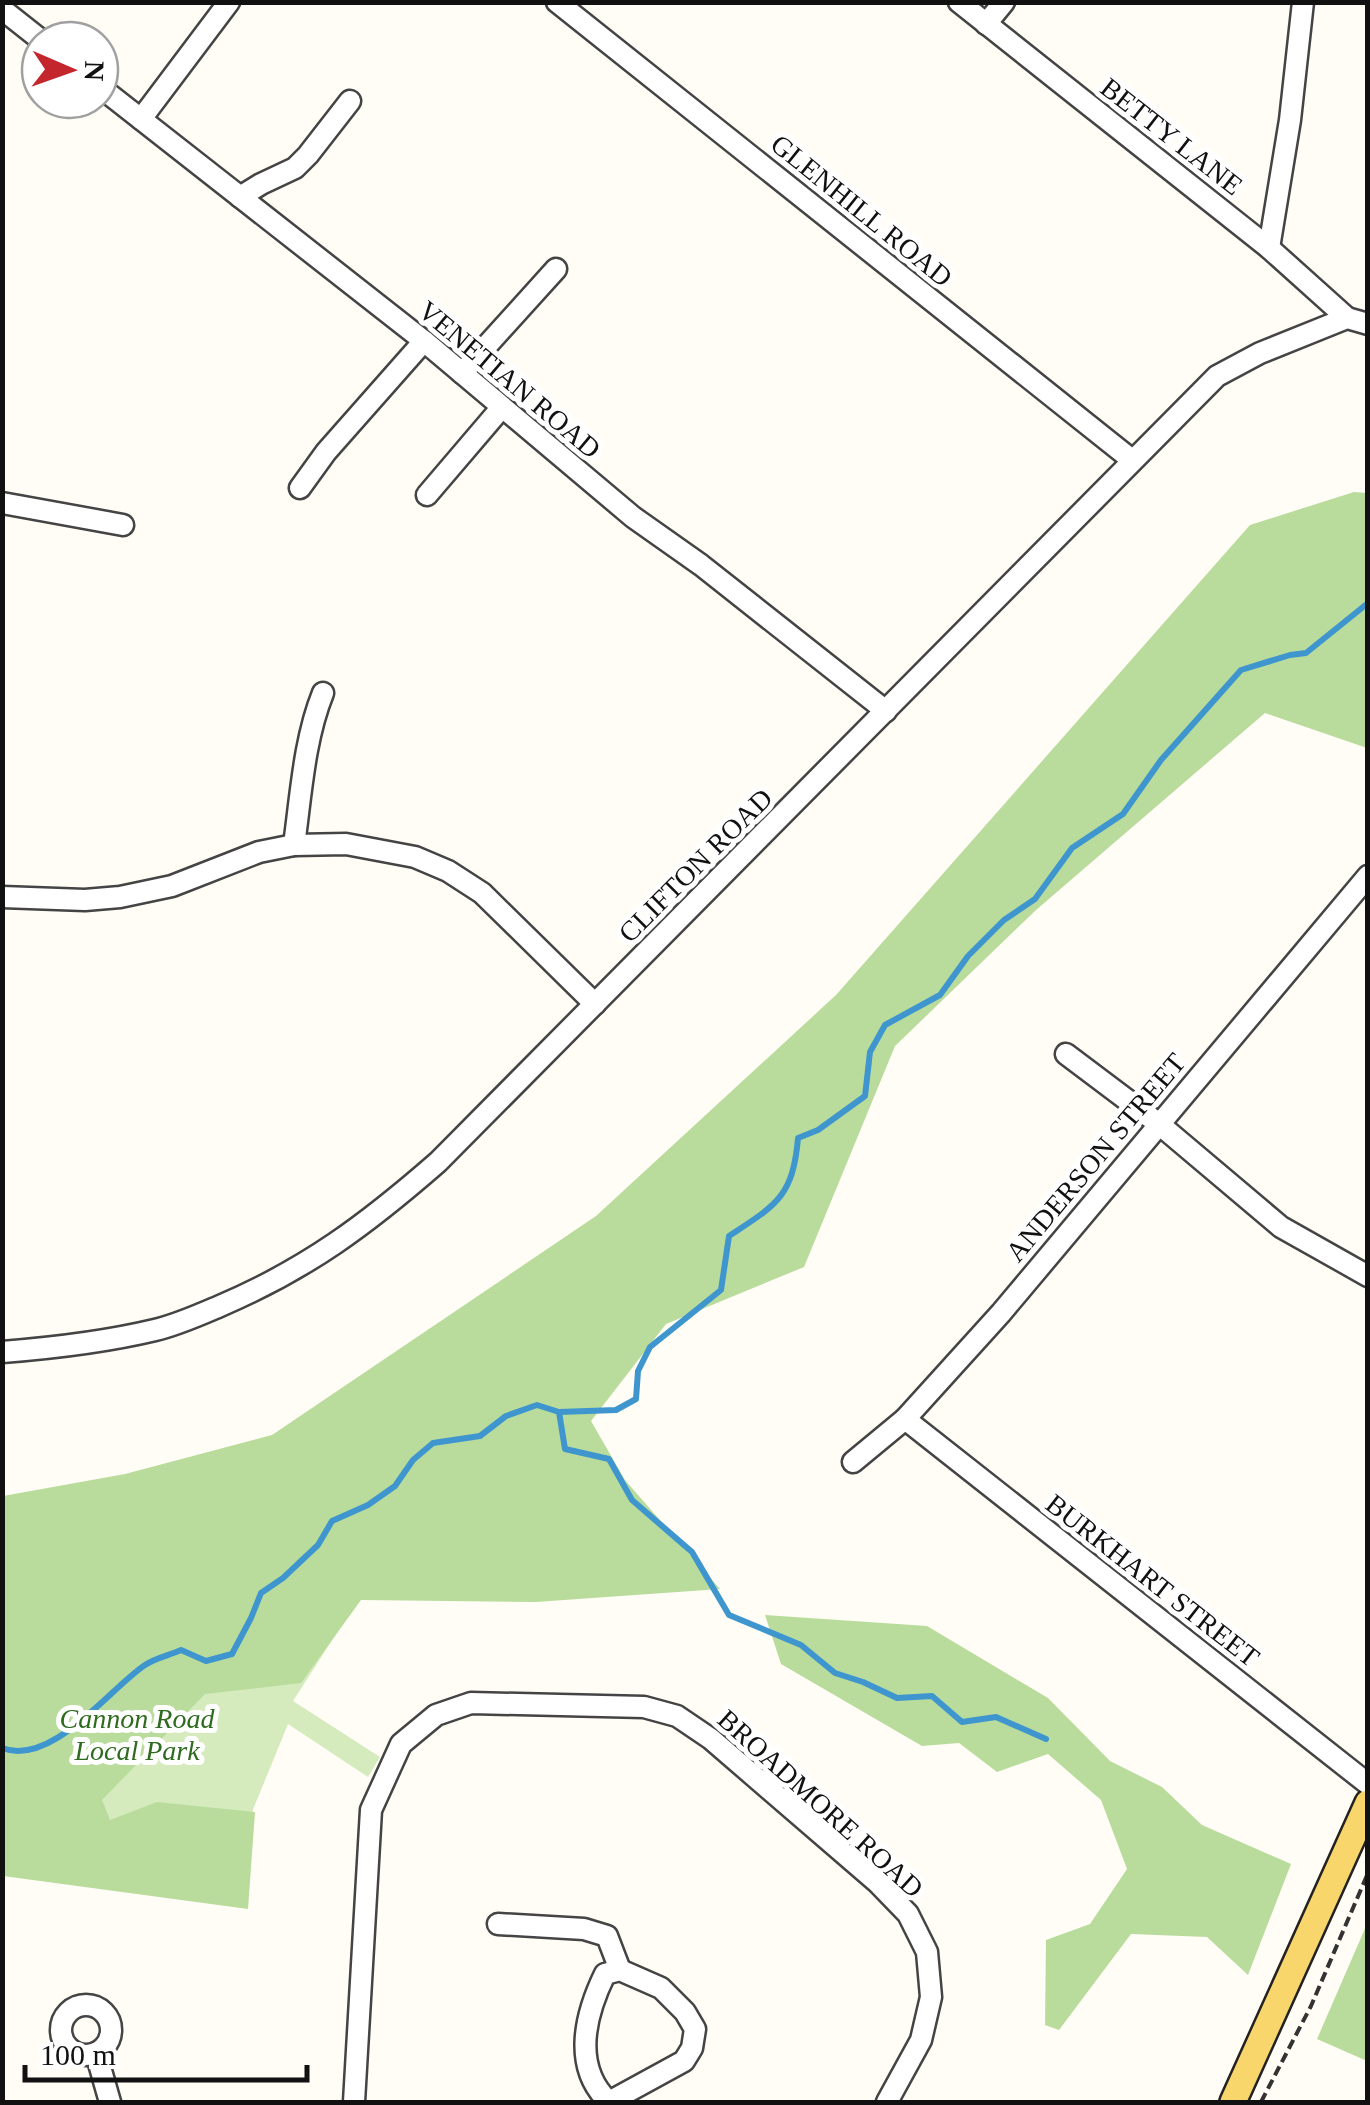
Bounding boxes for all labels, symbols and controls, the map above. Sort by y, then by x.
north arrow [20,20,120,120]
text: N [79,60,110,82]
street label: BETTY LANE [1095,72,1249,201]
street label: GLENHILL ROAD [765,128,958,293]
street label: VENETIAN ROAD [412,294,607,464]
street label: CLIFTON ROAD [612,782,778,948]
street label: ANDERSON STREET [999,1047,1192,1268]
street label: BURKHART STREET [1040,1488,1265,1673]
park label: Cannon Road Local Park [60,1703,215,1766]
street label: BROADMORE ROAD [712,1703,930,1904]
scale bar [25,2020,308,2082]
text: 100 m [40,2038,116,2071]

